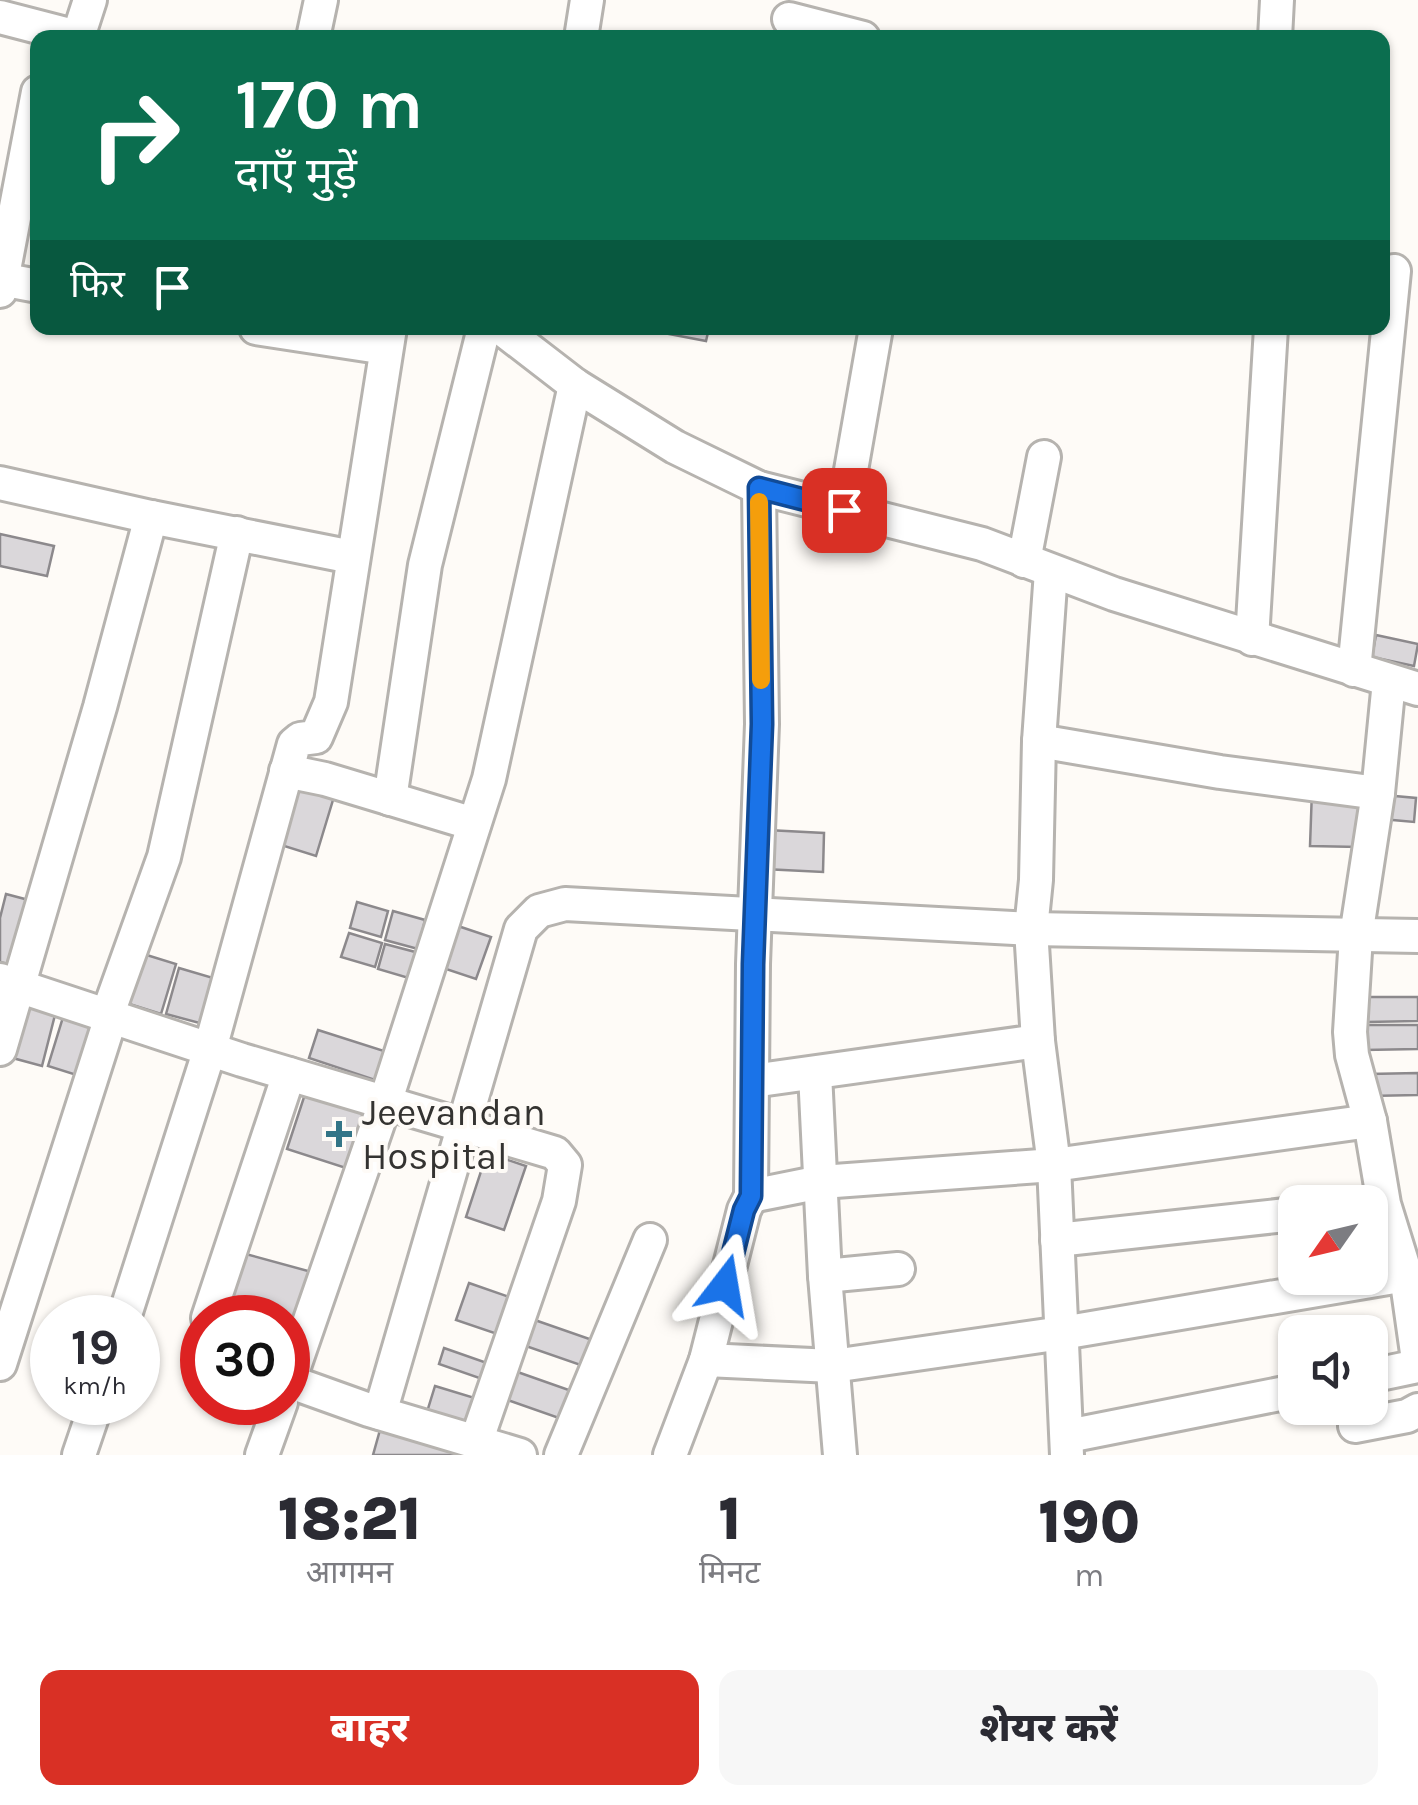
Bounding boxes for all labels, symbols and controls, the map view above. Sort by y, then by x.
text: 170 m [235,64,423,146]
icon: right [70,70,200,200]
text: दाएँ मुड़ें [235,148,357,200]
icon: arrive [145,260,200,315]
text: फिर [70,262,125,307]
pin [802,468,887,553]
icon: arrive [817,483,872,538]
place label: Jeevandan Hospital [362,1090,546,1179]
marker: Jeevandan Hospital [326,1121,352,1147]
north arrow [1278,1185,1388,1295]
map controls [1278,1185,1388,1425]
position arrow [673,1233,777,1337]
speed limit sign: 30 [180,1295,310,1425]
button: sound [1278,1315,1388,1425]
text: 19 [71,1318,119,1377]
text: km/h [63,1371,127,1400]
text: 18:21 [278,1484,421,1554]
text: 1 [718,1484,741,1554]
text: 190 [1038,1487,1140,1557]
text: आगमन [306,1554,393,1591]
text: मिनट [699,1554,760,1591]
text: m [1074,1557,1104,1594]
button: बाहर [40,1670,699,1785]
button: शेयर करें [719,1670,1378,1785]

